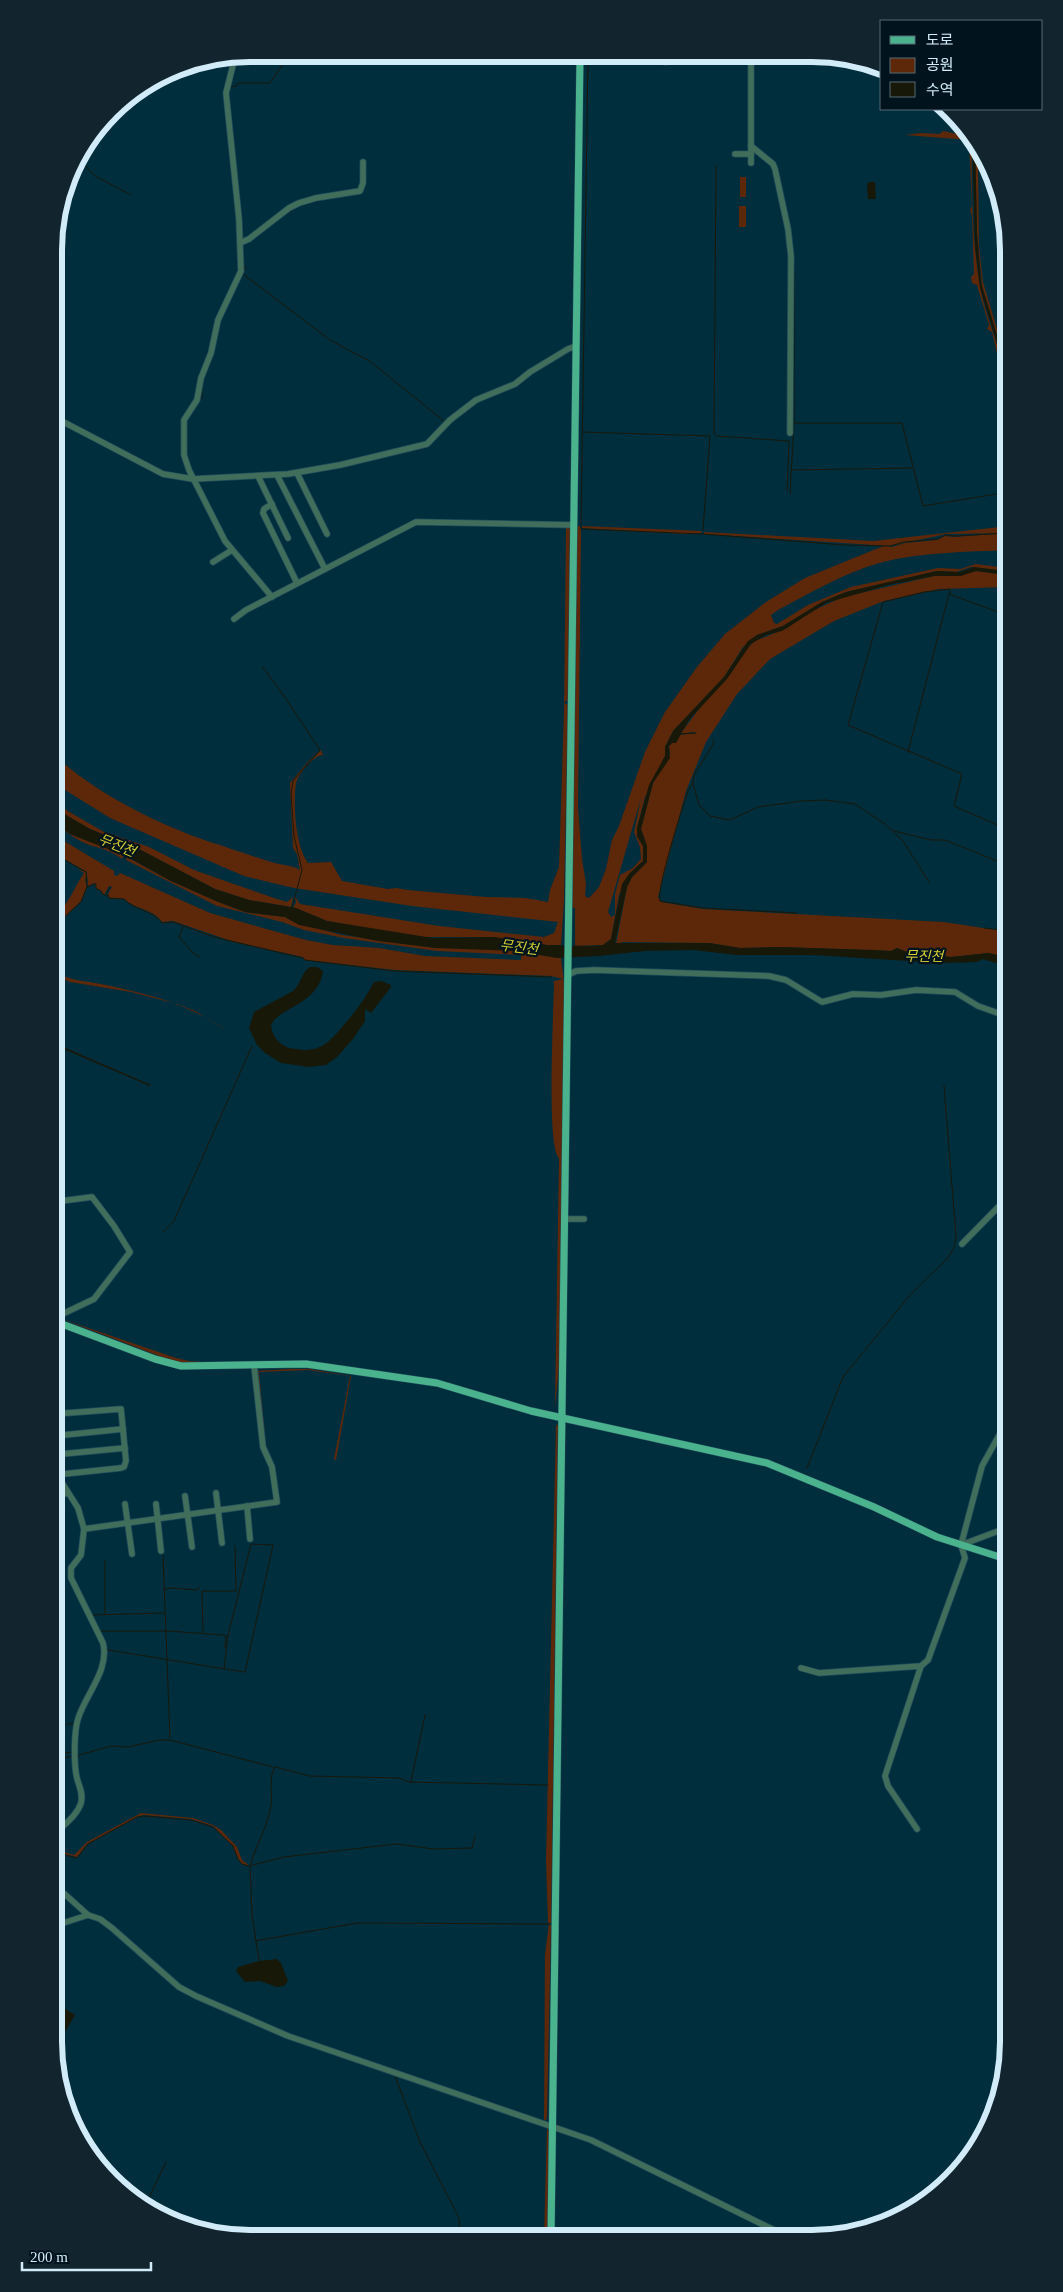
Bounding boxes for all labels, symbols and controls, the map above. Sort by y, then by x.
legend [880,20,1043,110]
text: 도로 [926,32,954,48]
text: 공원 [926,57,954,73]
text: 수역 [926,82,954,98]
water label: 무진천 [96,831,139,860]
water label: 무진천 [499,938,540,957]
water label: 무진천 [905,949,945,964]
scale bar [22,2240,151,2272]
text: 200 m [30,2249,68,2265]

